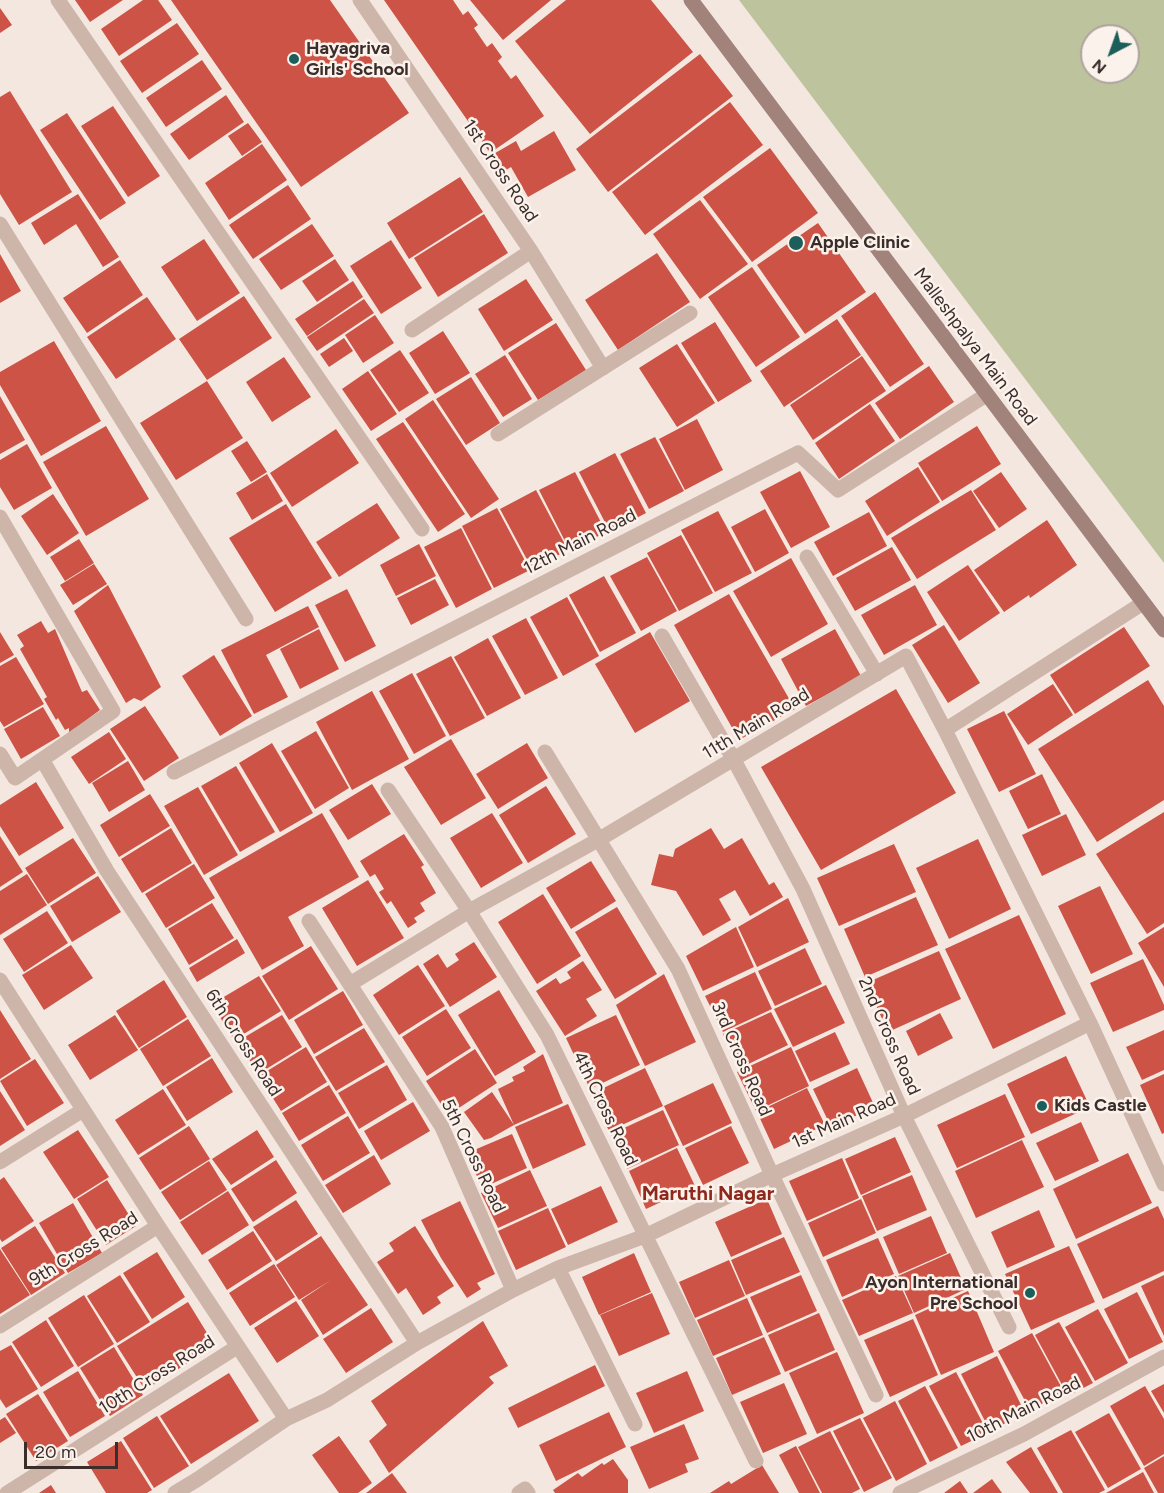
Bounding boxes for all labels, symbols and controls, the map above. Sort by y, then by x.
north arrow [1080,24,1140,84]
place label: Hayagriva Girls' School [306,38,409,80]
marker: Hayagriva Girls' School [287,52,301,66]
text: N [1088,55,1110,78]
street label: 1st Cross Road [458,116,542,226]
place label: Apple Clinic [810,232,910,254]
marker: Apple Clinic [787,234,805,252]
street label: Malleshpalya Main Road [909,264,1041,430]
street label: 12th Main Road [520,504,640,580]
street label: 11th Main Road [699,684,813,764]
street label: 2nd Cross Road [853,973,925,1099]
street label: 6th Cross Road [200,985,286,1101]
street label: 3rd Cross Road [706,998,776,1120]
street label: 4th Cross Road [568,1048,642,1170]
street label: 1st Main Road [789,1088,899,1154]
place label: Kids Castle [1054,1095,1147,1117]
street label: 5th Cross Road [436,1096,510,1216]
marker: Kids Castle [1035,1099,1049,1113]
district label: Maruthi Nagar [642,1182,774,1206]
street label: 9th Cross Road [26,1207,142,1291]
place label: Ayon International Pre School [865,1272,1018,1314]
marker: Ayon International Pre School [1023,1286,1037,1300]
street label: 10th Cross Road [95,1331,219,1419]
street label: 10th Main Road [964,1372,1084,1448]
scale bar [27,1430,122,1468]
text: 20 m [35,1441,76,1463]

